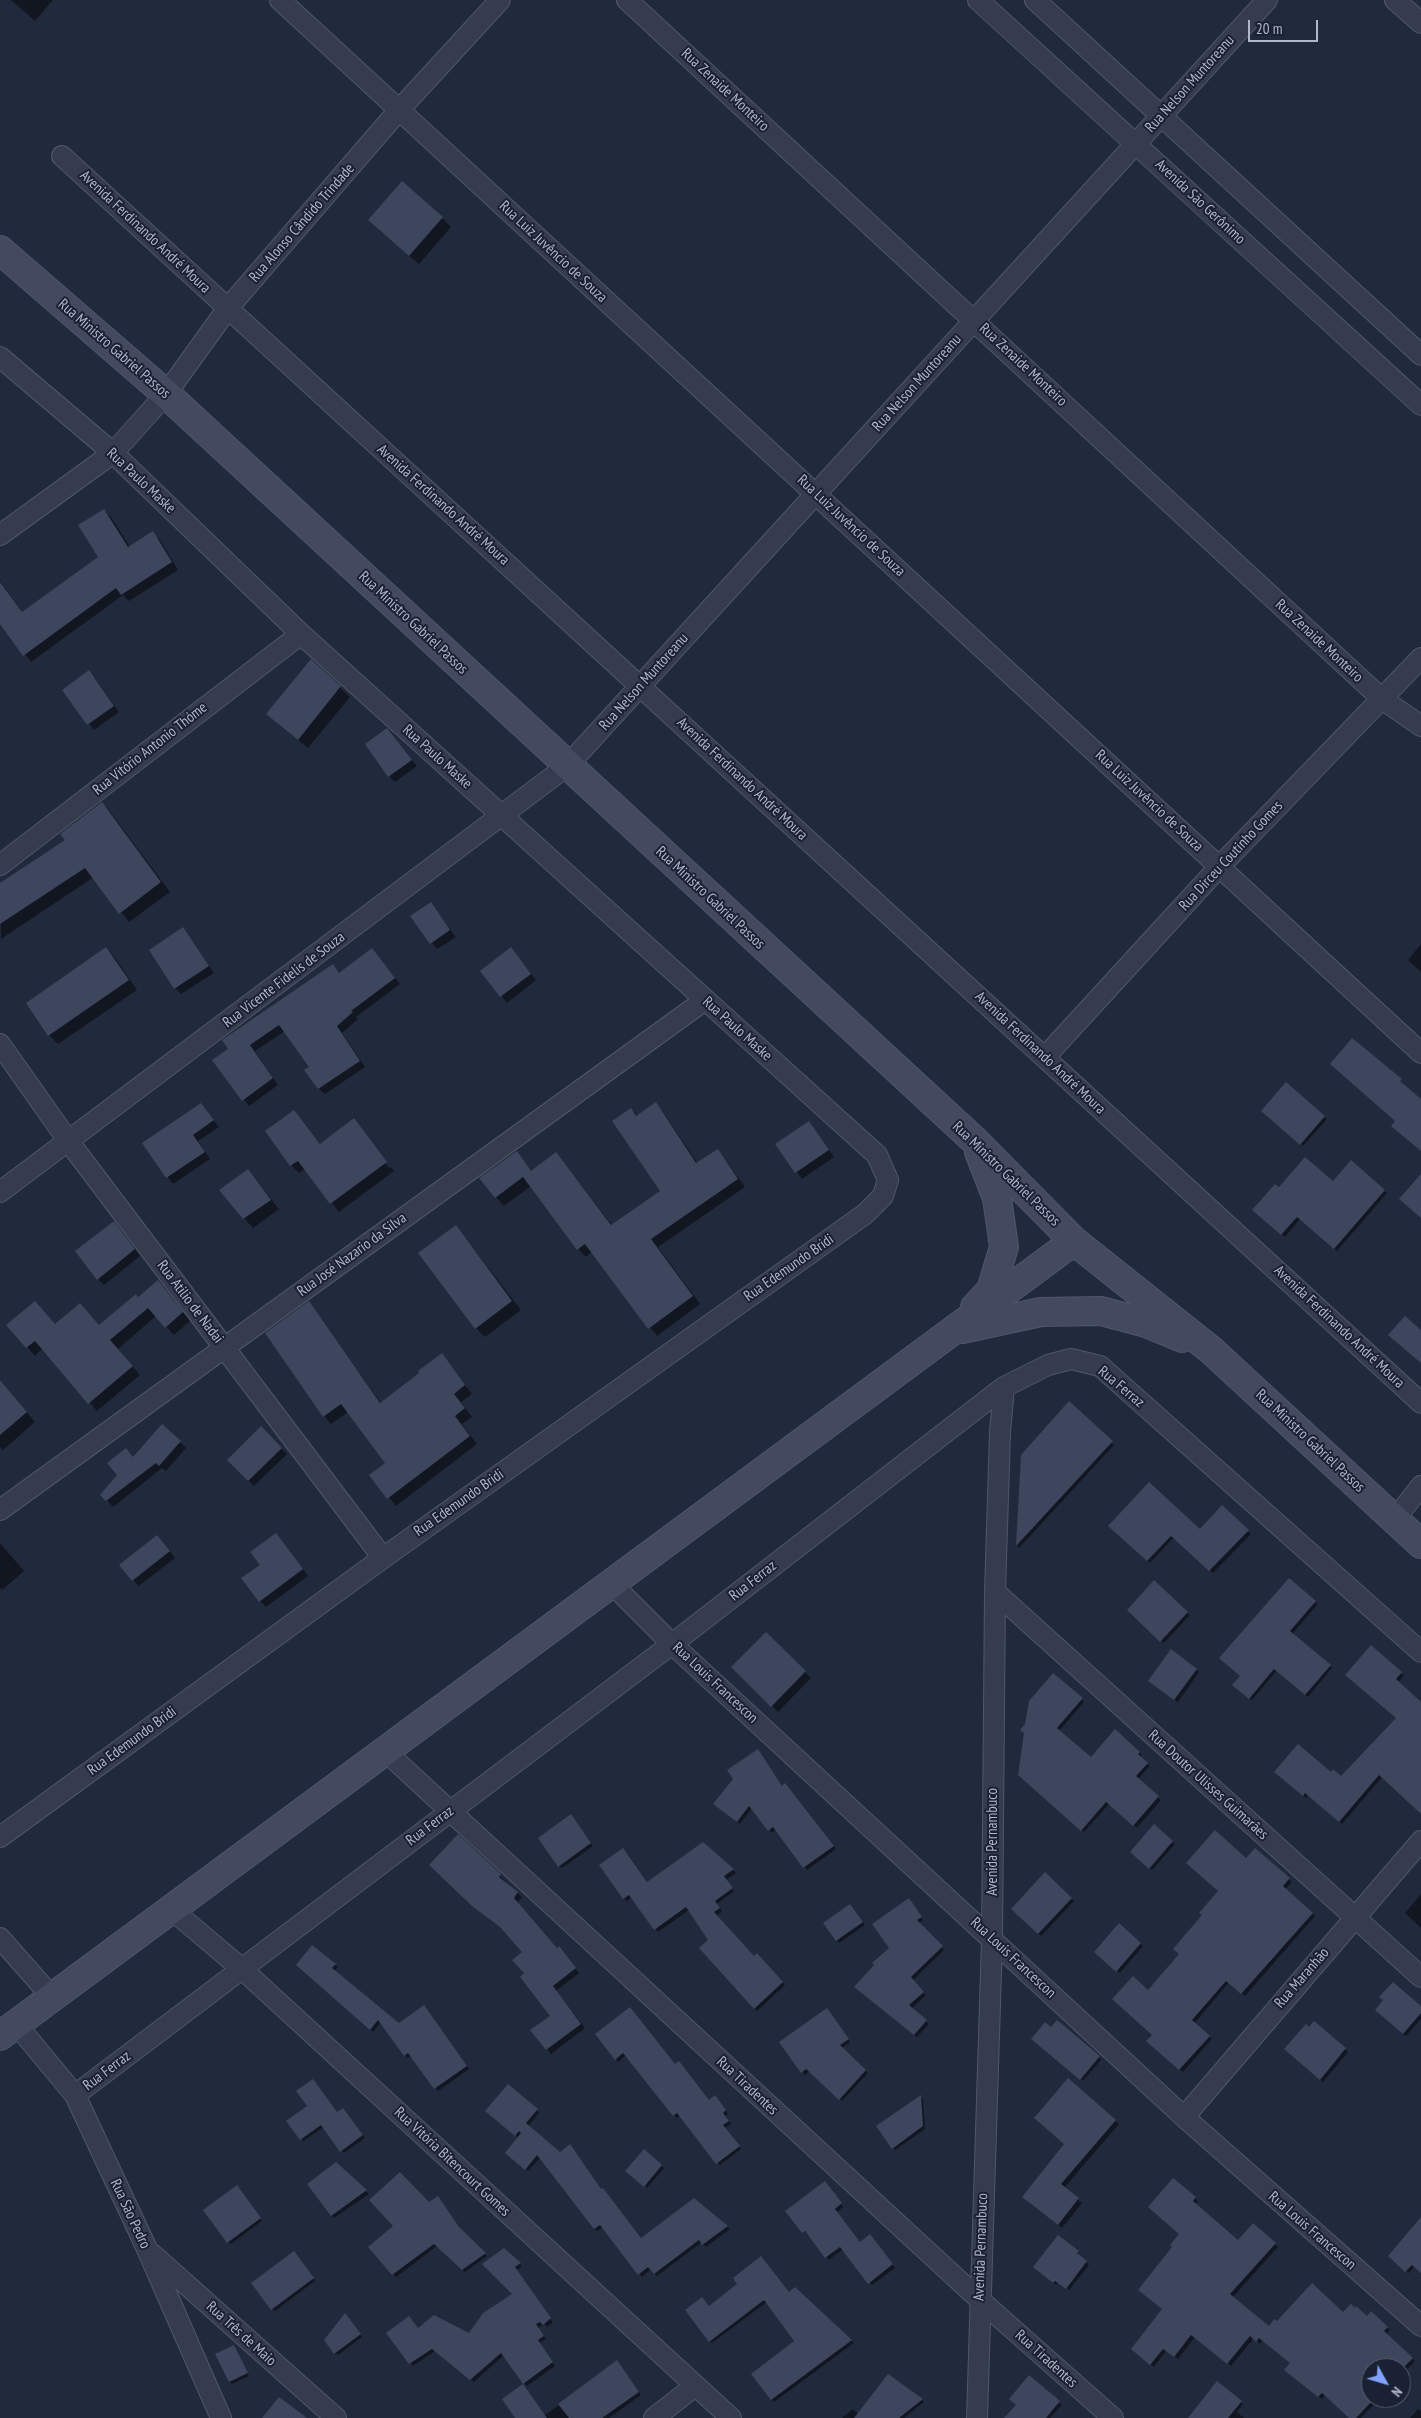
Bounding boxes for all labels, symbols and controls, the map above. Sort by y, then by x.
scale bar [1251,10,1321,42]
text: 20 m [1256,19,1282,38]
street label: Rua Nelson Muntoreanu [1142,32,1238,136]
street label: Rua Zenaide Monteiro [677,45,773,135]
street label: Avenida São Gerônimo [1151,156,1249,248]
street label: Rua Alonso Cândido Trindade [246,160,358,286]
street label: Avenida Ferdinando André Moura [76,167,214,297]
street label: Rua Luiz Juvêncio de Souza [495,197,611,307]
street label: Rua Ministro Gabriel Passos [54,295,174,403]
street label: Rua Zenaide Monteiro [975,320,1071,410]
street label: Rua Nelson Muntoreanu [869,331,965,435]
street label: Avenida Ferdinando André Moura [373,441,513,569]
street label: Rua Paulo Maske [103,445,179,517]
street label: Rua Luiz Juvêncio de Souza [793,471,909,581]
street label: Rua Ministro Gabriel Passos [355,568,471,678]
street label: Rua Zenaide Monteiro [1271,596,1367,686]
street label: Rua Nelson Muntoreanu [596,630,692,734]
street label: Rua Vitório Antonio Thóme [89,699,211,799]
street label: Avenida Ferdinando André Moura [673,714,811,844]
street label: Rua Paulo Maske [399,721,475,793]
street label: Rua Luiz Juvêncio de Souza [1091,746,1207,856]
street label: Rua Dirceu Coutinho Gomes [1175,797,1287,915]
street label: Rua Ministro Gabriel Passos [652,843,768,953]
street label: Rua Vicente Fidelis de Souza [219,928,349,1032]
street label: Avenida Ferdinando André Moura [971,988,1109,1118]
street label: Rua Paulo Maske [699,993,775,1065]
street label: Rua Ministro Gabriel Passos [948,1118,1064,1230]
street label: Rua José Nazario da Silva [294,1209,410,1301]
street label: Rua Edemundo Bridi [741,1230,837,1306]
street label: Rua Atilio de Nadai [153,1257,227,1347]
street label: Avenida Ferdinando André Moura [1270,1262,1408,1392]
street label: Rua Ferraz [1094,1362,1148,1412]
street label: Rua Ministro Gabriel Passos [1252,1386,1368,1496]
street label: Rua Edemundo Bridi [411,1465,507,1541]
street label: Rua Ferraz [726,1557,780,1605]
street label: Rua Louis Francescon [669,1639,761,1727]
street label: Rua Edemundo Bridi [84,1703,180,1779]
street label: Rua Doutor Ulisses Guimarães [1144,1726,1272,1844]
street label: Avenida Pernambuco [984,1788,1002,1896]
street label: Rua Ferraz [403,1802,457,1850]
street label: Rua Louis Francescon [967,1914,1059,2002]
street label: Rua Maranhão [1271,1944,1333,2012]
street label: Rua Ferraz [80,2047,134,2095]
street label: Rua Tiradentes [713,2053,781,2119]
street label: Rua Vitória Bitencourt Gomes [390,2104,514,2220]
street label: Rua São Pedro [106,2176,154,2252]
street label: Rua Louis Francescon [1264,2188,1360,2274]
street label: Avenida Pernambuco [970,2193,992,2301]
street label: Rua Três de Maio [202,2298,280,2370]
street label: Rua Tiradentes [1011,2326,1081,2392]
north arrow [1361,2358,1411,2408]
text: N [1388,2383,1406,2400]

